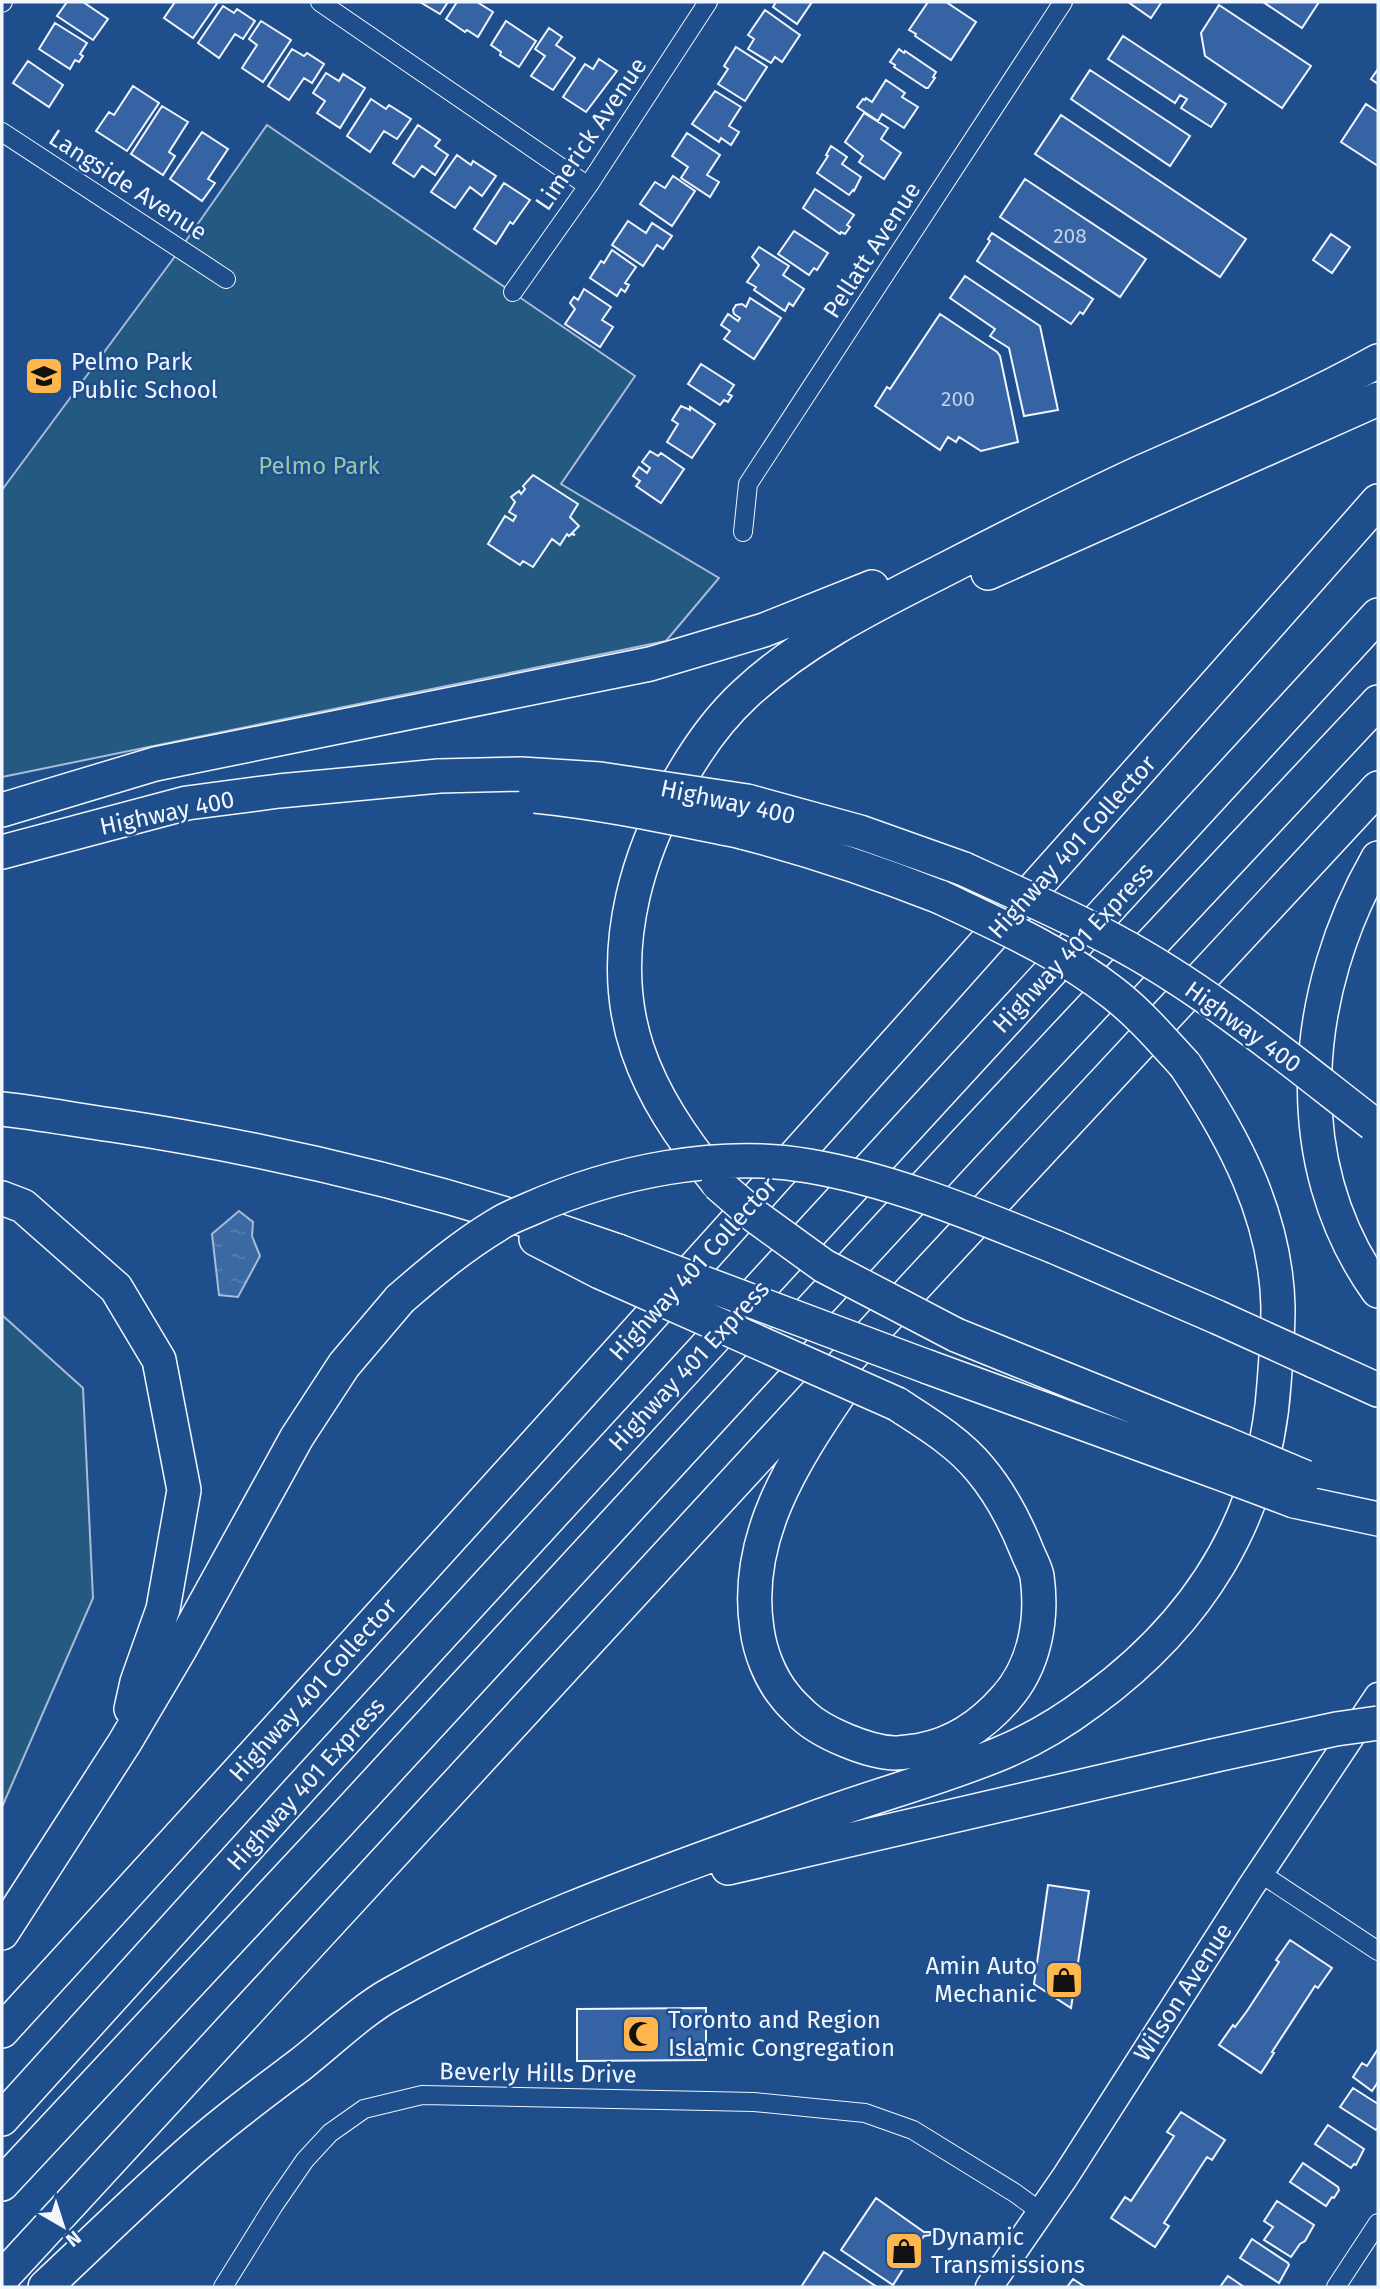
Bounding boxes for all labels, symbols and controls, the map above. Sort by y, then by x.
street label: Limerick Avenue [530,52,652,216]
street label: Langside Avenue [44,124,212,246]
street label: Pellatt Avenue [818,177,926,323]
house number: 208 [1053,223,1087,249]
place label: Pelmo Park Public School [71,348,218,404]
school or university icon: Pelmo Park Public School [23,355,65,397]
house number: 200 [941,386,975,412]
park label: Pelmo Park [258,452,380,480]
street label: Highway 401 Collector [982,749,1162,944]
street label: Highway 400 [658,774,798,830]
street label: Highway 400 [97,785,237,841]
street label: Highway 401 Express [987,857,1159,1039]
street label: Highway 400 [1179,975,1307,1079]
street label: Highway 401 Collector [603,1171,783,1366]
street label: Highway 401 Express [603,1275,775,1457]
street label: Highway 401 Collector [223,1592,403,1787]
street label: Highway 401 Express [221,1692,391,1876]
street label: Wilson Avenue [1128,1918,1238,2066]
place label: Amin Auto Mechanic [925,1952,1037,2008]
shop icon: Amin Auto Mechanic [1043,1959,1085,2001]
place label: Toronto and Region Islamic Congregation [668,2006,895,2062]
mosque icon: Toronto and Region Islamic Congregation [620,2013,662,2055]
street label: Beverly Hills Drive [439,2057,637,2089]
north arrow [28,2191,98,2261]
place label: Dynamic Transmissions [931,2223,1085,2279]
text: N [61,2226,86,2252]
shop icon: Dynamic Transmissions [883,2230,925,2272]

